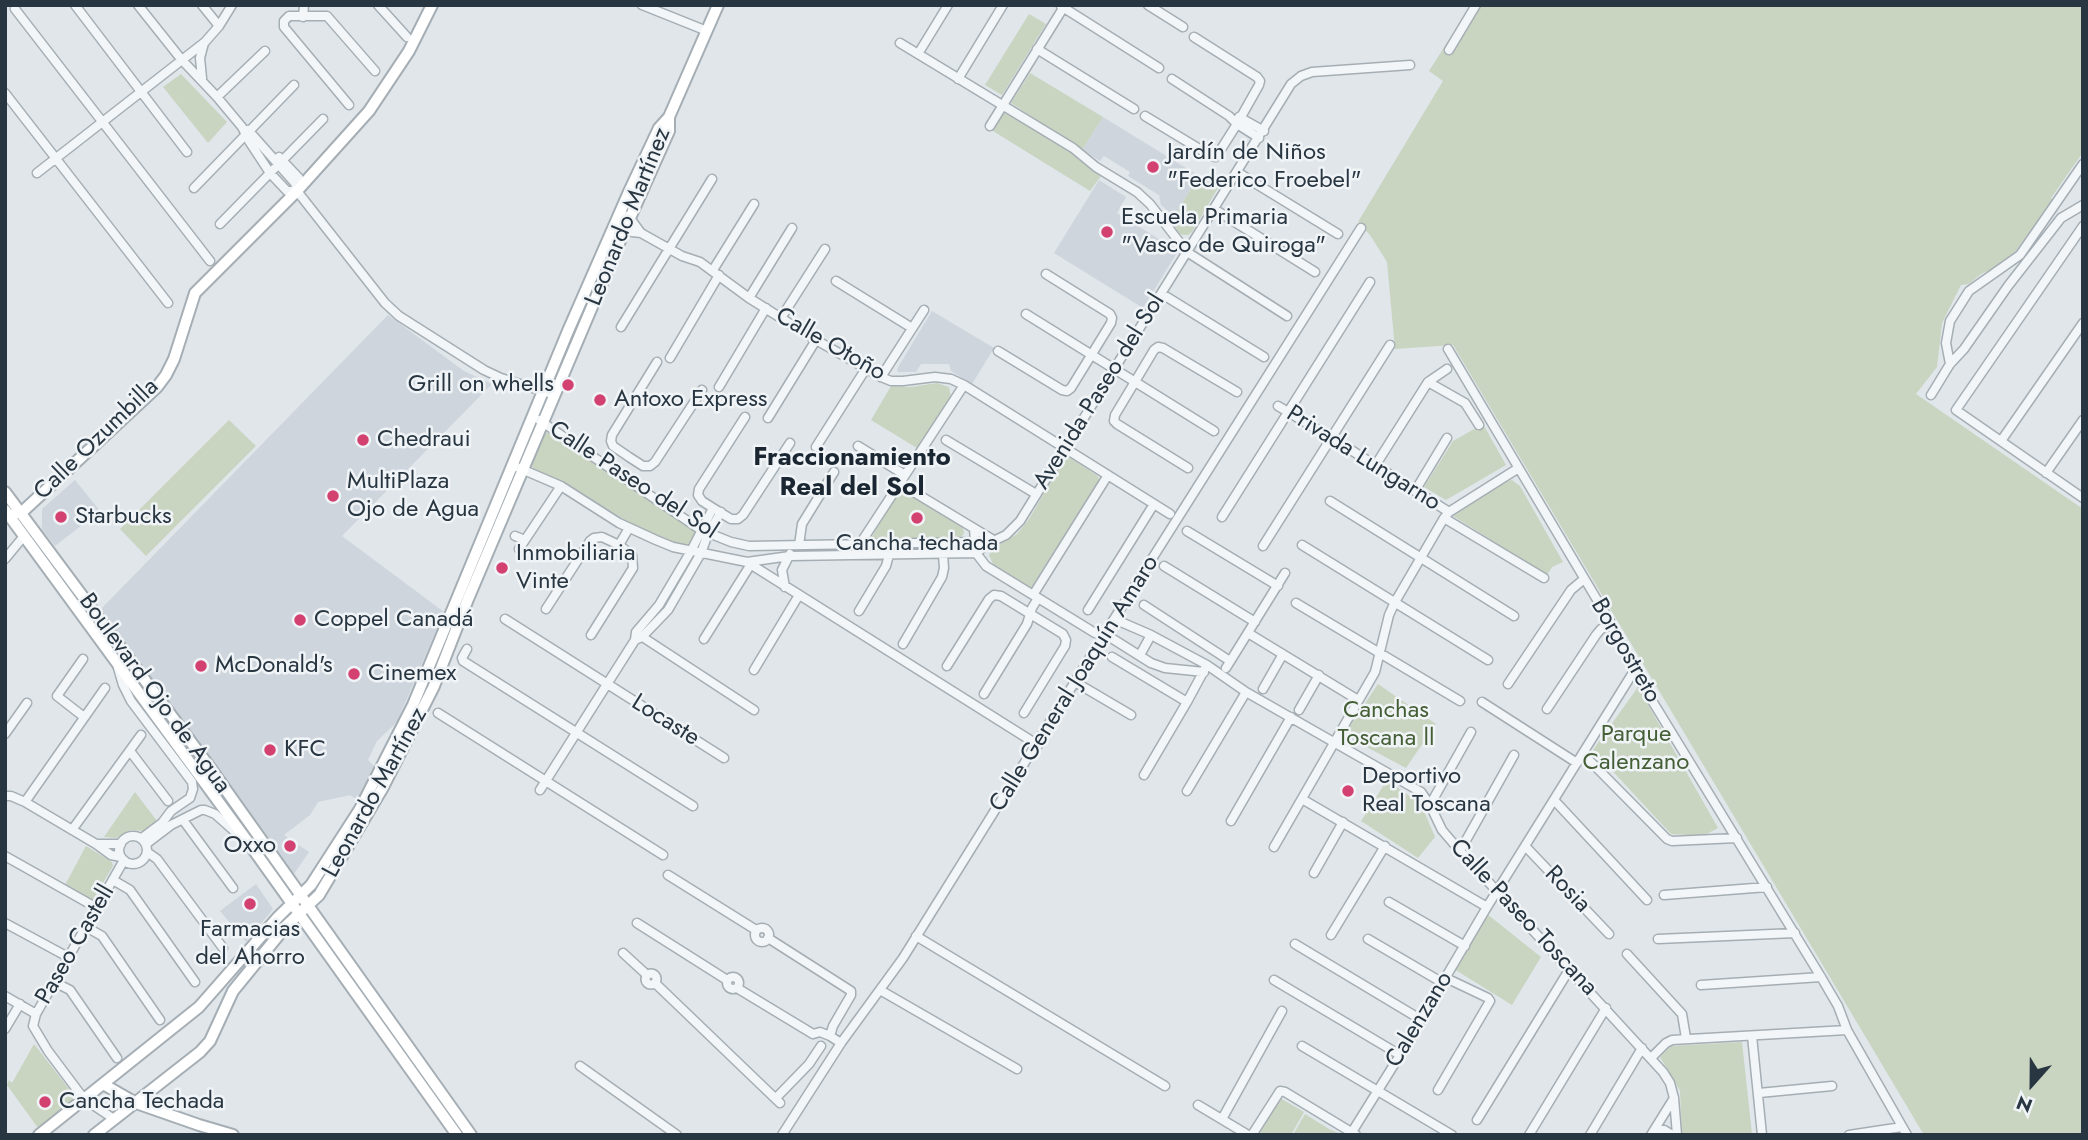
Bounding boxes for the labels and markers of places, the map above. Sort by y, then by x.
place label: Jardín de Niños "Federico Froebel" [1167,139,1362,195]
marker: Jardín de Niños "Federico Froebel" [1145,159,1161,175]
place label: Escuela Primaria "Vasco de Quiroga" [1121,204,1326,260]
marker: Escuela Primaria "Vasco de Quiroga" [1099,224,1115,240]
place label: Grill on whells [408,371,554,399]
marker: Grill on whells [560,377,576,393]
place label: Antoxo Express [614,386,768,414]
marker: Antoxo Express [592,392,608,408]
place label: Chedraui [377,426,471,454]
marker: Chedraui [355,432,371,448]
place label: MultiPlaza Ojo de Agua [347,468,479,524]
marker: MultiPlaza Ojo de Agua [325,488,341,504]
place label: Starbucks [75,503,172,531]
marker: Starbucks [53,509,69,525]
marker: Cancha techada [909,510,925,526]
place label: Cancha techada [836,530,998,558]
place label: Inmobiliaria Vinte [516,540,636,596]
marker: Inmobiliaria Vinte [494,560,510,576]
place label: Coppel Canadá [314,606,473,634]
marker: Coppel Canadá [292,612,308,628]
place label: McDonald's [215,652,333,680]
marker: McDonald's [193,658,209,674]
place label: Cinemex [368,660,456,688]
marker: Cinemex [346,666,362,682]
place label: KFC [284,736,326,764]
marker: KFC [262,742,278,758]
place label: Deportivo Real Toscana [1362,763,1491,819]
marker: Deportivo Real Toscana [1340,783,1356,799]
place label: Oxxo [223,832,276,860]
marker: Oxxo [282,838,298,854]
marker: Farmacias del Ahorro [242,896,258,912]
place label: Farmacias del Ahorro [195,916,305,972]
place label: Cancha Techada [59,1088,224,1116]
marker: Cancha Techada [37,1094,53,1110]

